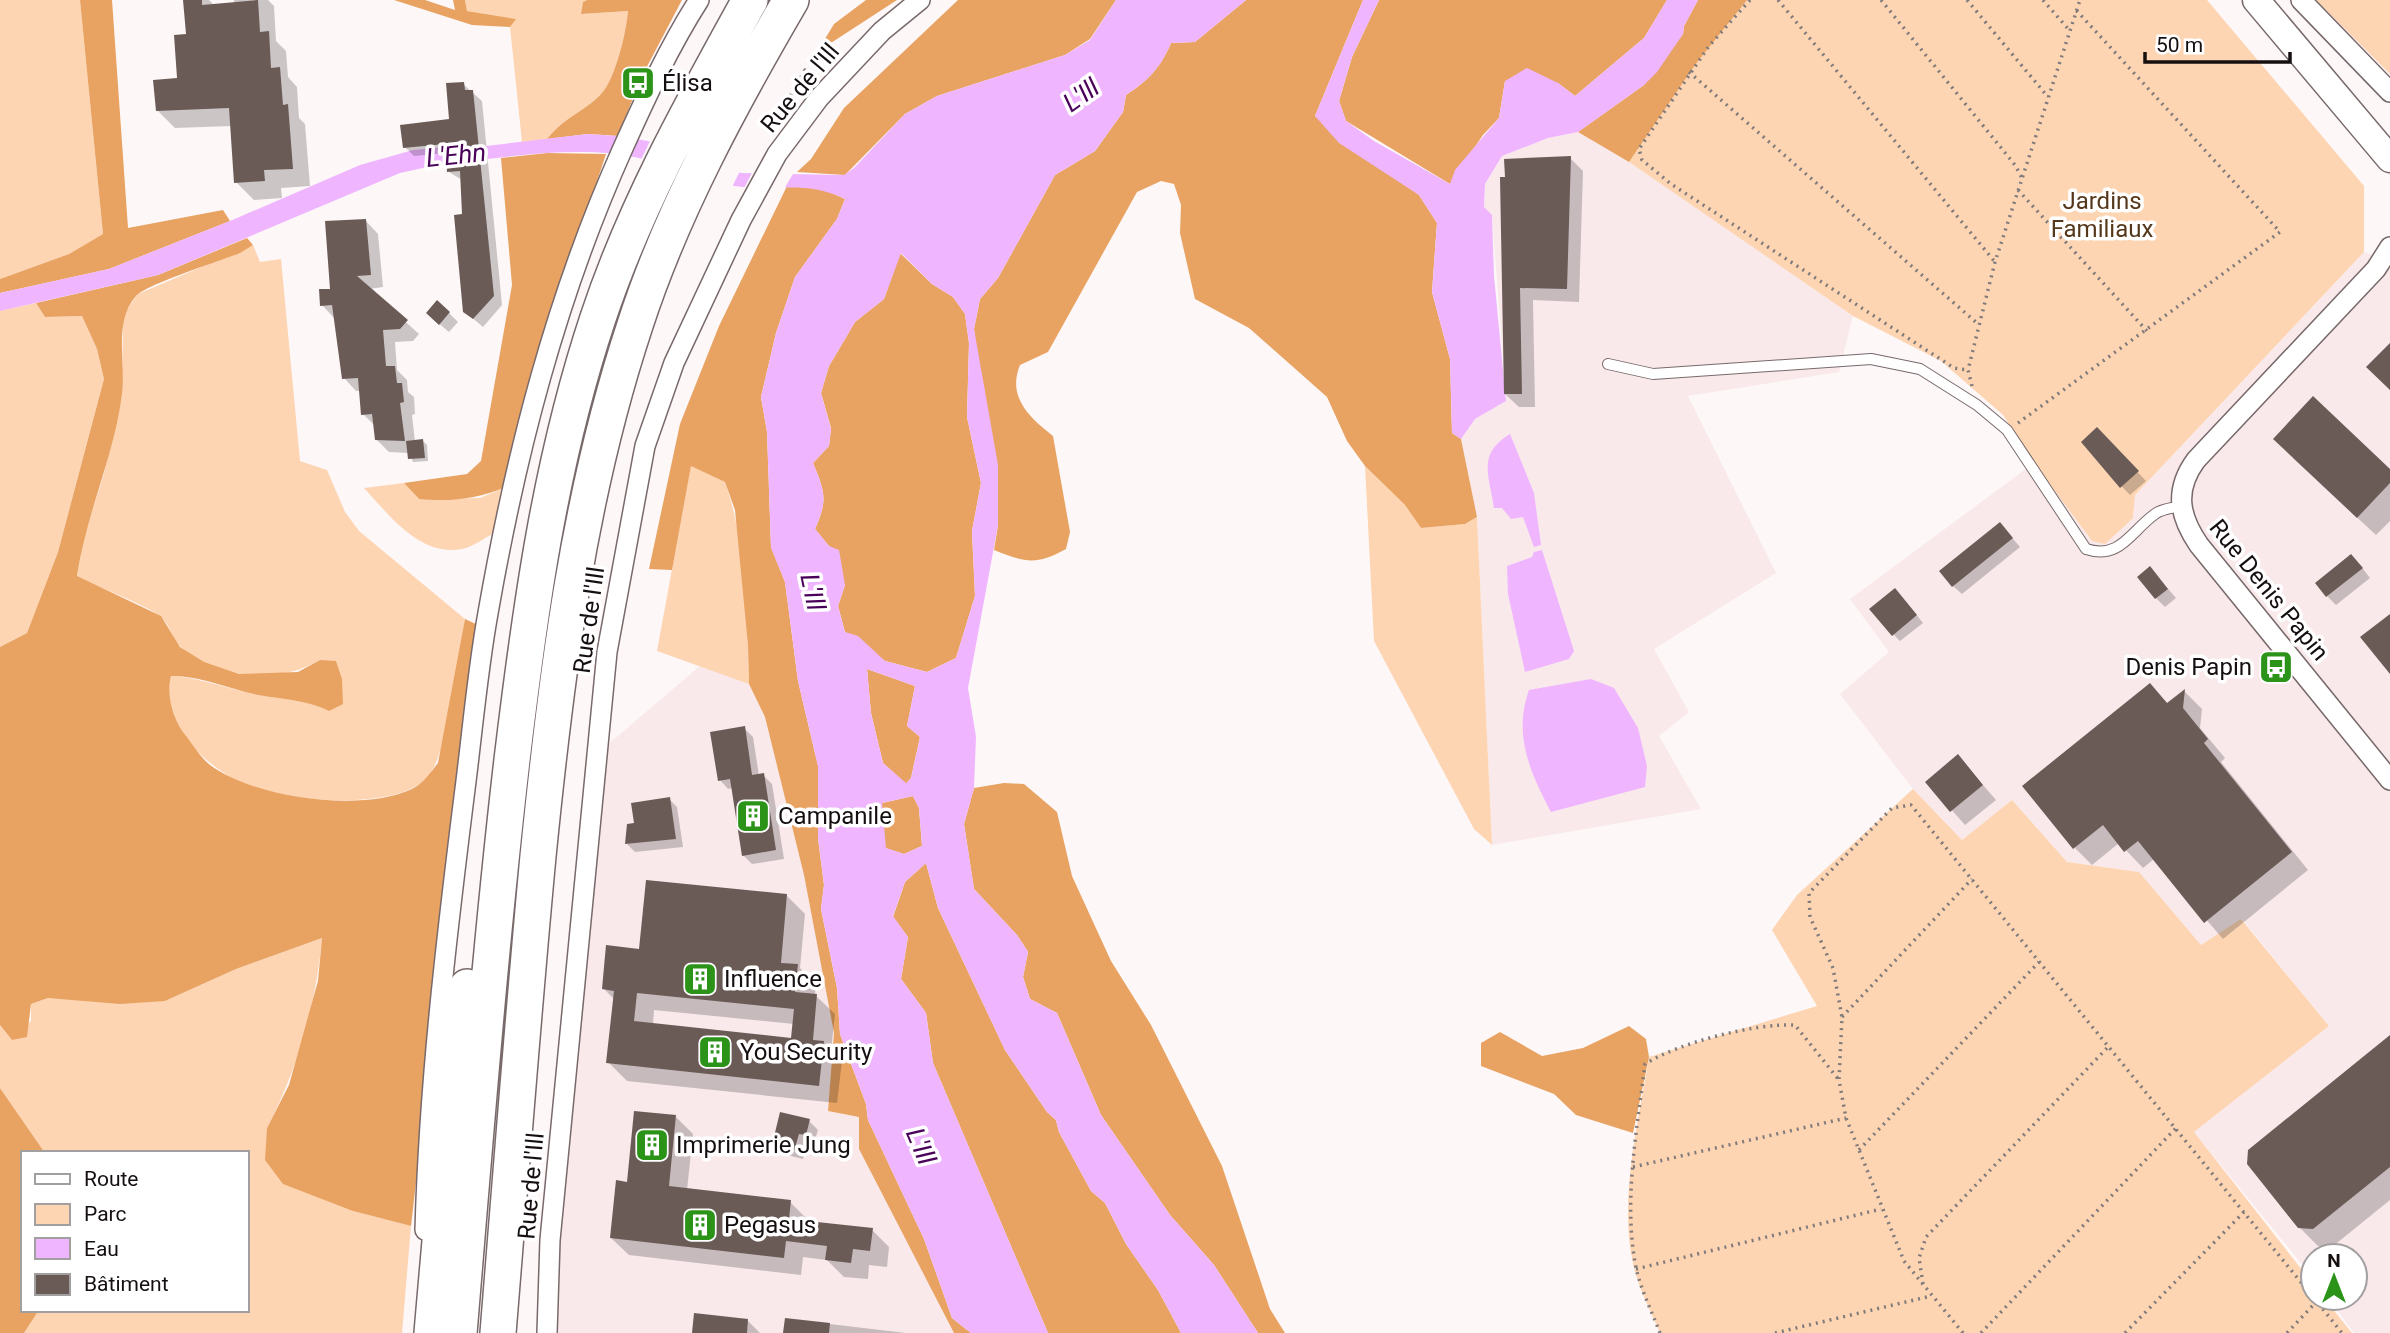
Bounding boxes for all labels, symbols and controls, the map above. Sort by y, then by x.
scale bar [2145,21,2290,65]
text: 50 m [2156,33,2203,57]
street label: Rue de l'Ill [755,38,845,138]
bus stop icon: Élisa [619,64,657,102]
place label: Élisa [662,69,713,97]
water label: L'Ill [1057,72,1106,118]
water label: L'Ehn [425,137,487,173]
park label: Jardins Familiaux [2051,187,2153,243]
street label: Rue Denis Papin [2204,514,2334,666]
street label: Rue de l'Ill [568,565,610,675]
water label: L'Ill [794,571,832,614]
bus stop icon: Denis Papin [2257,648,2295,686]
place label: Denis Papin [2125,653,2252,681]
building icon: Campanile [734,797,772,835]
place label: Campanile [778,802,892,830]
building icon: Influence [681,960,719,998]
place label: Influence [724,965,822,993]
building icon: You Security [696,1033,734,1071]
place label: You Security [740,1038,873,1066]
water label: L'Ill [900,1123,942,1170]
building icon: Imprimerie Jung [633,1126,671,1164]
street label: Rue de l'Ill [512,1131,550,1241]
place label: Imprimerie Jung [676,1131,851,1159]
legend [21,1151,248,1312]
text: Route [84,1167,139,1191]
text: Parc [84,1202,126,1226]
building icon: Pegasus [681,1206,719,1244]
place label: Pegasus [724,1211,816,1239]
text: Eau [84,1237,119,1261]
north arrow [2299,1242,2369,1312]
text: N [2327,1249,2341,1272]
text: Bâtiment [84,1272,169,1296]

